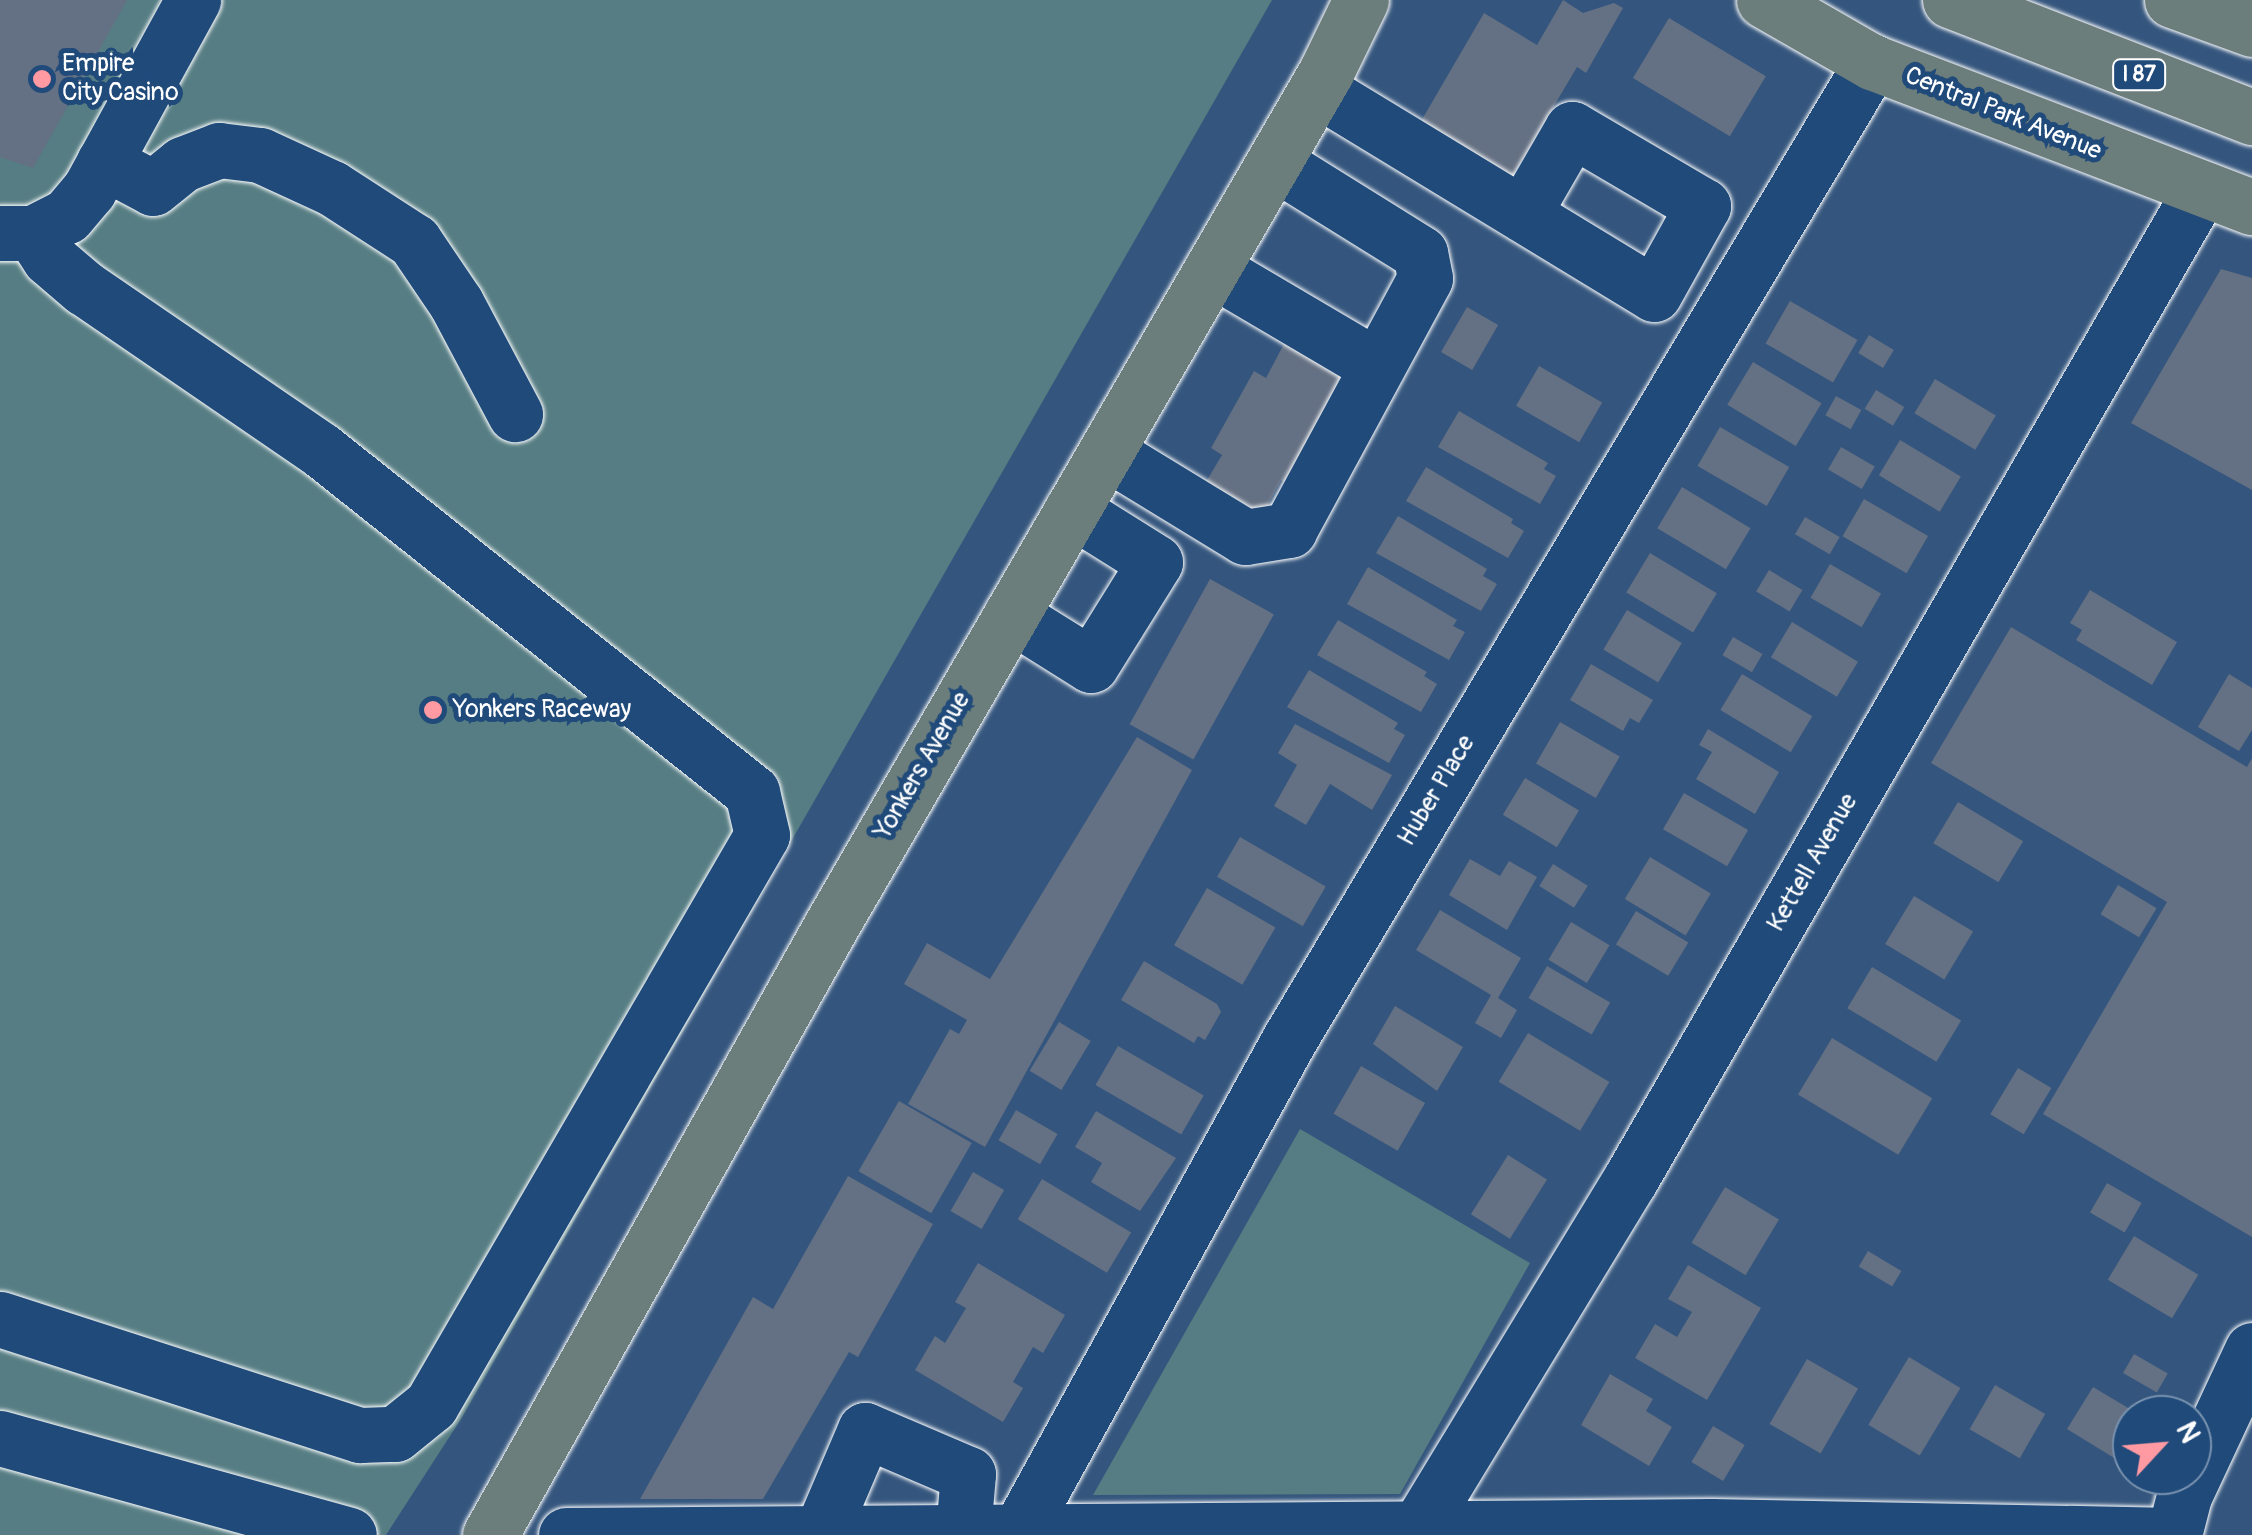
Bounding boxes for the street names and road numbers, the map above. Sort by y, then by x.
road number: I 87 [2112,58,2166,92]
street label: Central Park Avenue [1900,61,2106,167]
street label: Yonkers Avenue [869,687,977,845]
street label: Huber Place [1392,730,1482,852]
street label: Kettell Avenue [1761,789,1865,937]

